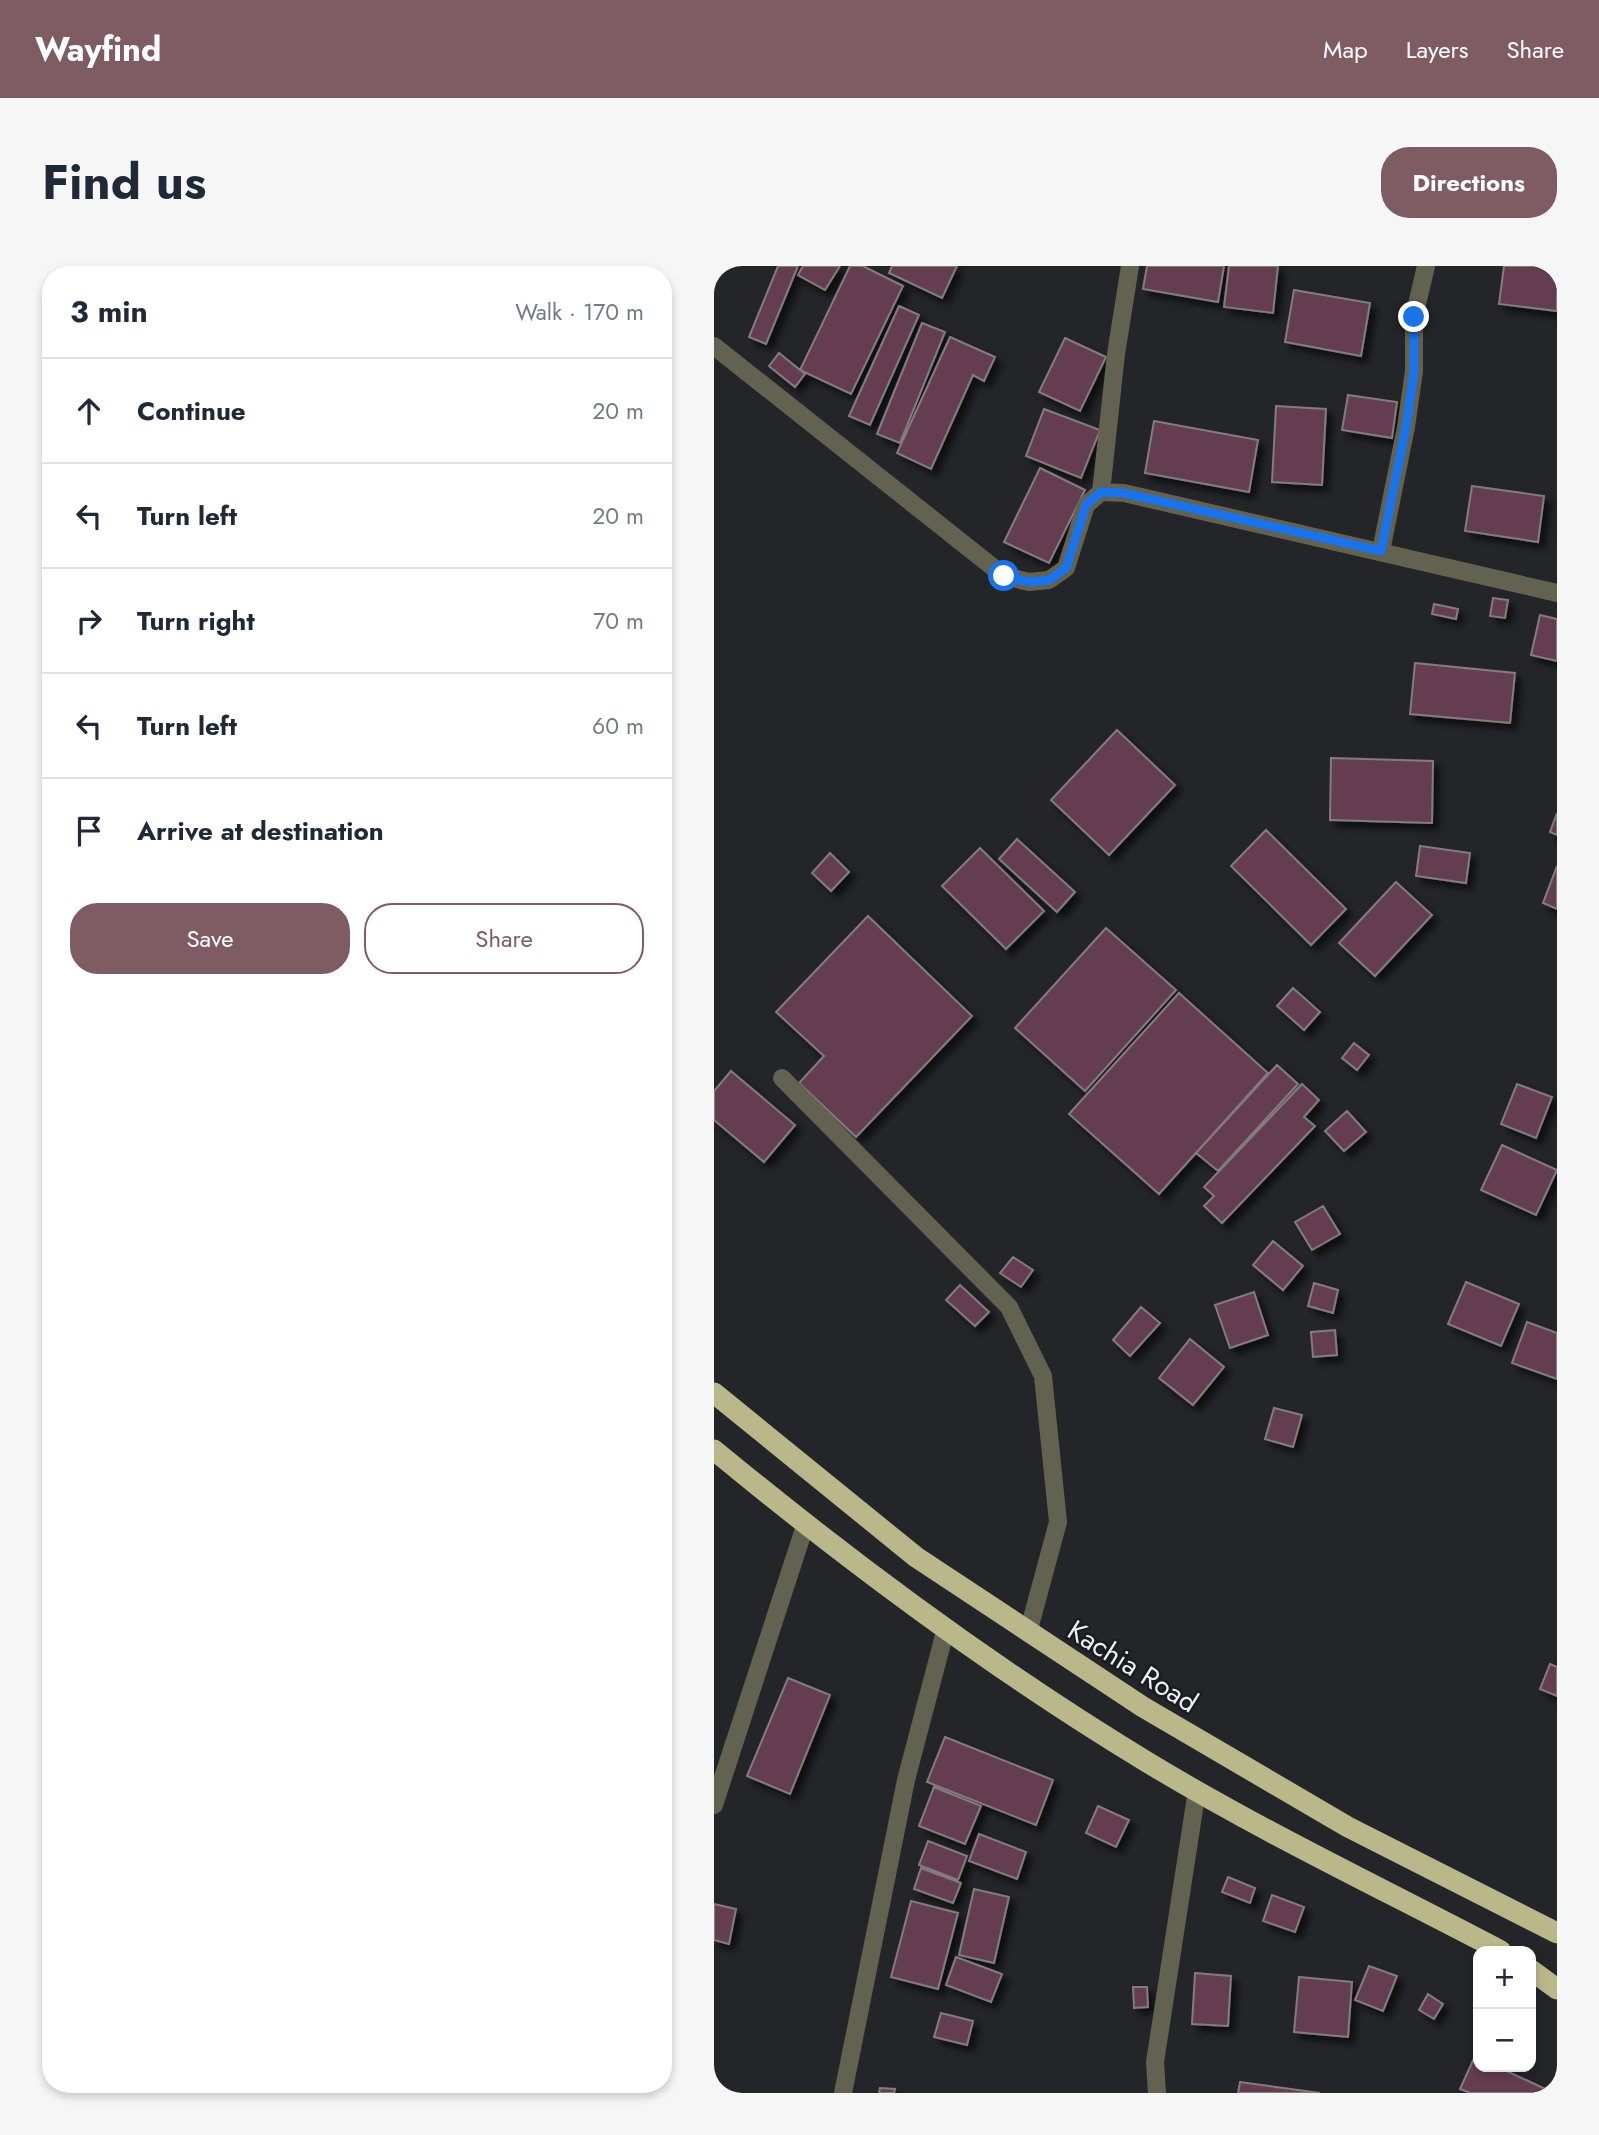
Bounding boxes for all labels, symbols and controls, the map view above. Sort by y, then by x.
text: Wayfind [35,26,161,73]
text: Map [1323,32,1368,67]
text: Layers [1406,32,1468,67]
text: Share [1506,32,1564,67]
text: Find us [42,147,206,217]
button: Directions [1381,147,1557,218]
text: 3 min [70,290,148,333]
text: Walk · 170 m [515,295,644,329]
route end [1398,301,1429,332]
icon: ahead [70,392,108,430]
text: Continue [137,392,246,430]
text: 20 m [592,394,644,428]
icon: left [70,497,108,535]
text: Turn left [137,497,237,535]
text: 20 m [592,499,644,533]
route start [988,560,1019,591]
icon: right [70,602,108,640]
text: Turn right [137,602,255,640]
text: 70 m [593,604,644,638]
icon: left [70,707,108,745]
text: Turn left [137,707,237,745]
text: 60 m [592,709,644,743]
icon: arrive [70,812,108,850]
text: Arrive at destination [137,812,384,850]
button: Save [70,903,350,974]
button: Share [364,903,644,974]
street label: Kachia Road [1060,1610,1206,1723]
map controls [1473,1946,1536,2072]
button: + [1473,1946,1536,2009]
button: − [1473,2009,1536,2072]

